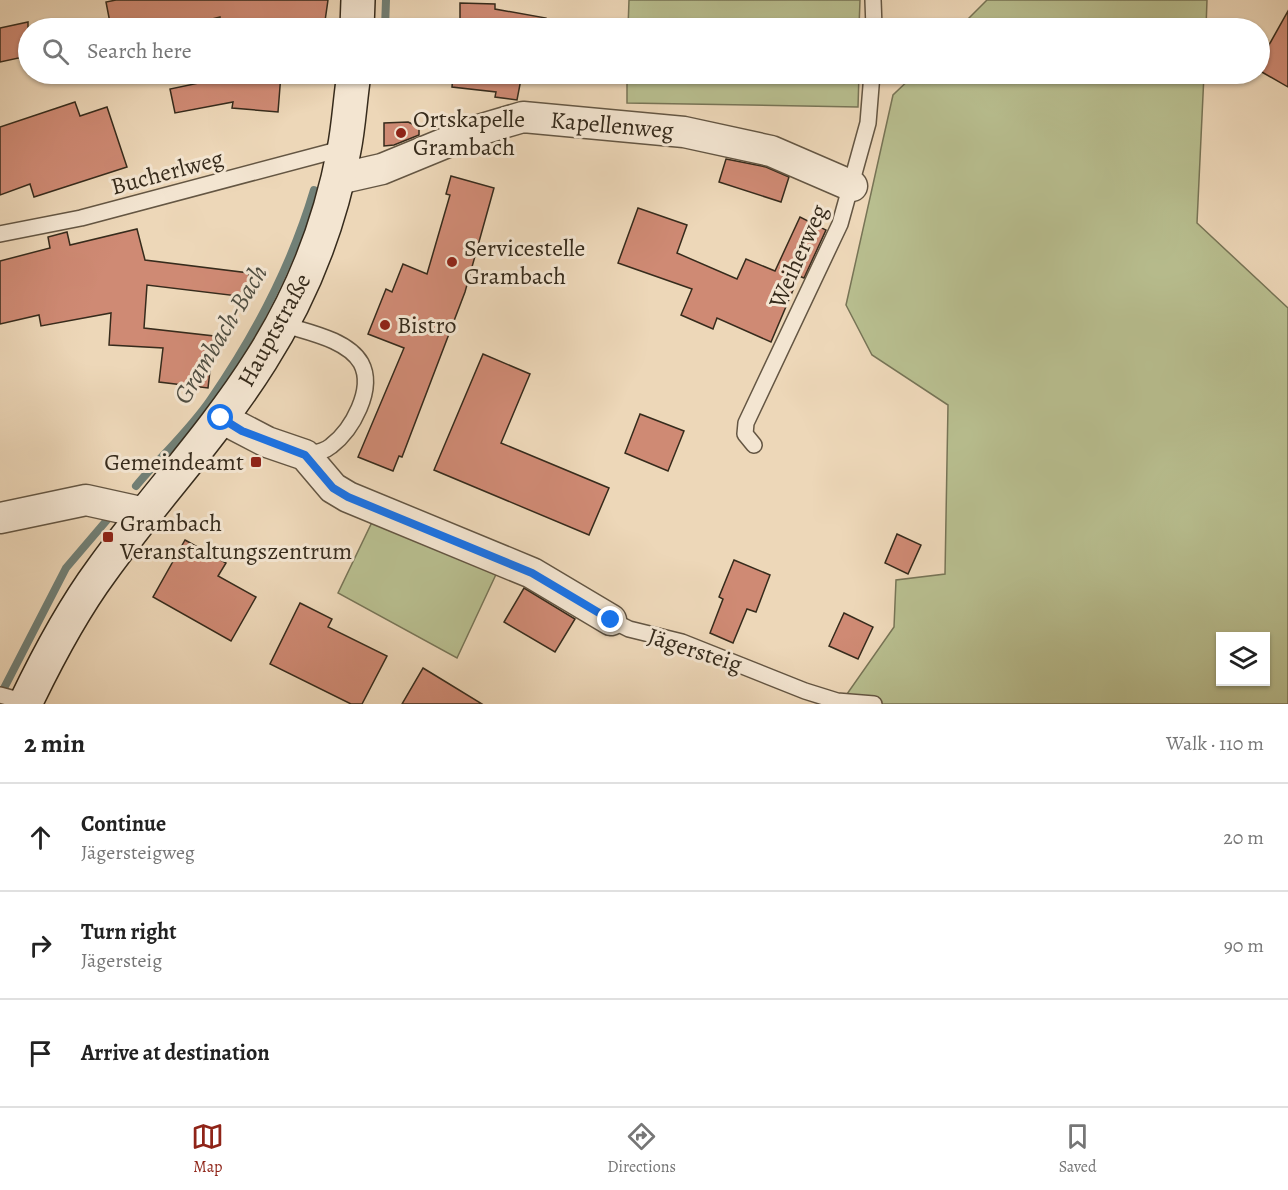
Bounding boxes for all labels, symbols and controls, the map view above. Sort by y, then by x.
search box [18,18,1270,84]
icon: search [39,35,72,68]
text: Search here [87,36,192,66]
place label: Ortskapelle Grambach [413,103,525,163]
street label: Kapellenweg [549,104,675,146]
marker: Ortskapelle Grambach [394,126,408,140]
street label: Bucherlweg [107,142,227,202]
street label: Weiherweg [761,199,835,314]
place label: Servicestelle Grambach [464,232,585,292]
marker: Servicestelle Grambach [445,255,459,269]
water label: Grambach-Bach [165,258,276,411]
street label: Hauptstraße [230,268,318,392]
place label: Bistro [397,309,456,341]
marker: Bistro [378,318,392,332]
route start [207,404,233,430]
place label: Gemeindeamt [104,446,244,478]
marker: Gemeindeamt [249,455,263,469]
place label: Grambach Veranstaltungszentrum [119,507,352,567]
marker: Grambach Veranstaltungszentrum [101,530,115,544]
route end [597,606,623,632]
street label: Jägersteig [644,620,746,680]
map controls [1216,632,1270,686]
button: layers [1216,632,1270,686]
text: 2 min [24,726,85,761]
text: Walk · 110 m [1166,730,1264,757]
text: Continue [81,809,166,839]
icon: ahead [24,821,57,854]
text: 20 m [1223,824,1264,851]
text: Jägersteigweg [81,839,195,866]
text: Turn right [81,917,177,947]
icon: right [24,929,57,962]
text: 90 m [1224,932,1264,959]
text: Jägersteig [81,947,162,974]
icon: arrive [24,1037,57,1070]
text: Arrive at destination [81,1038,270,1068]
tab: Map [191,1120,224,1178]
tab: Directions [607,1120,676,1178]
tab: Saved [1059,1120,1097,1178]

